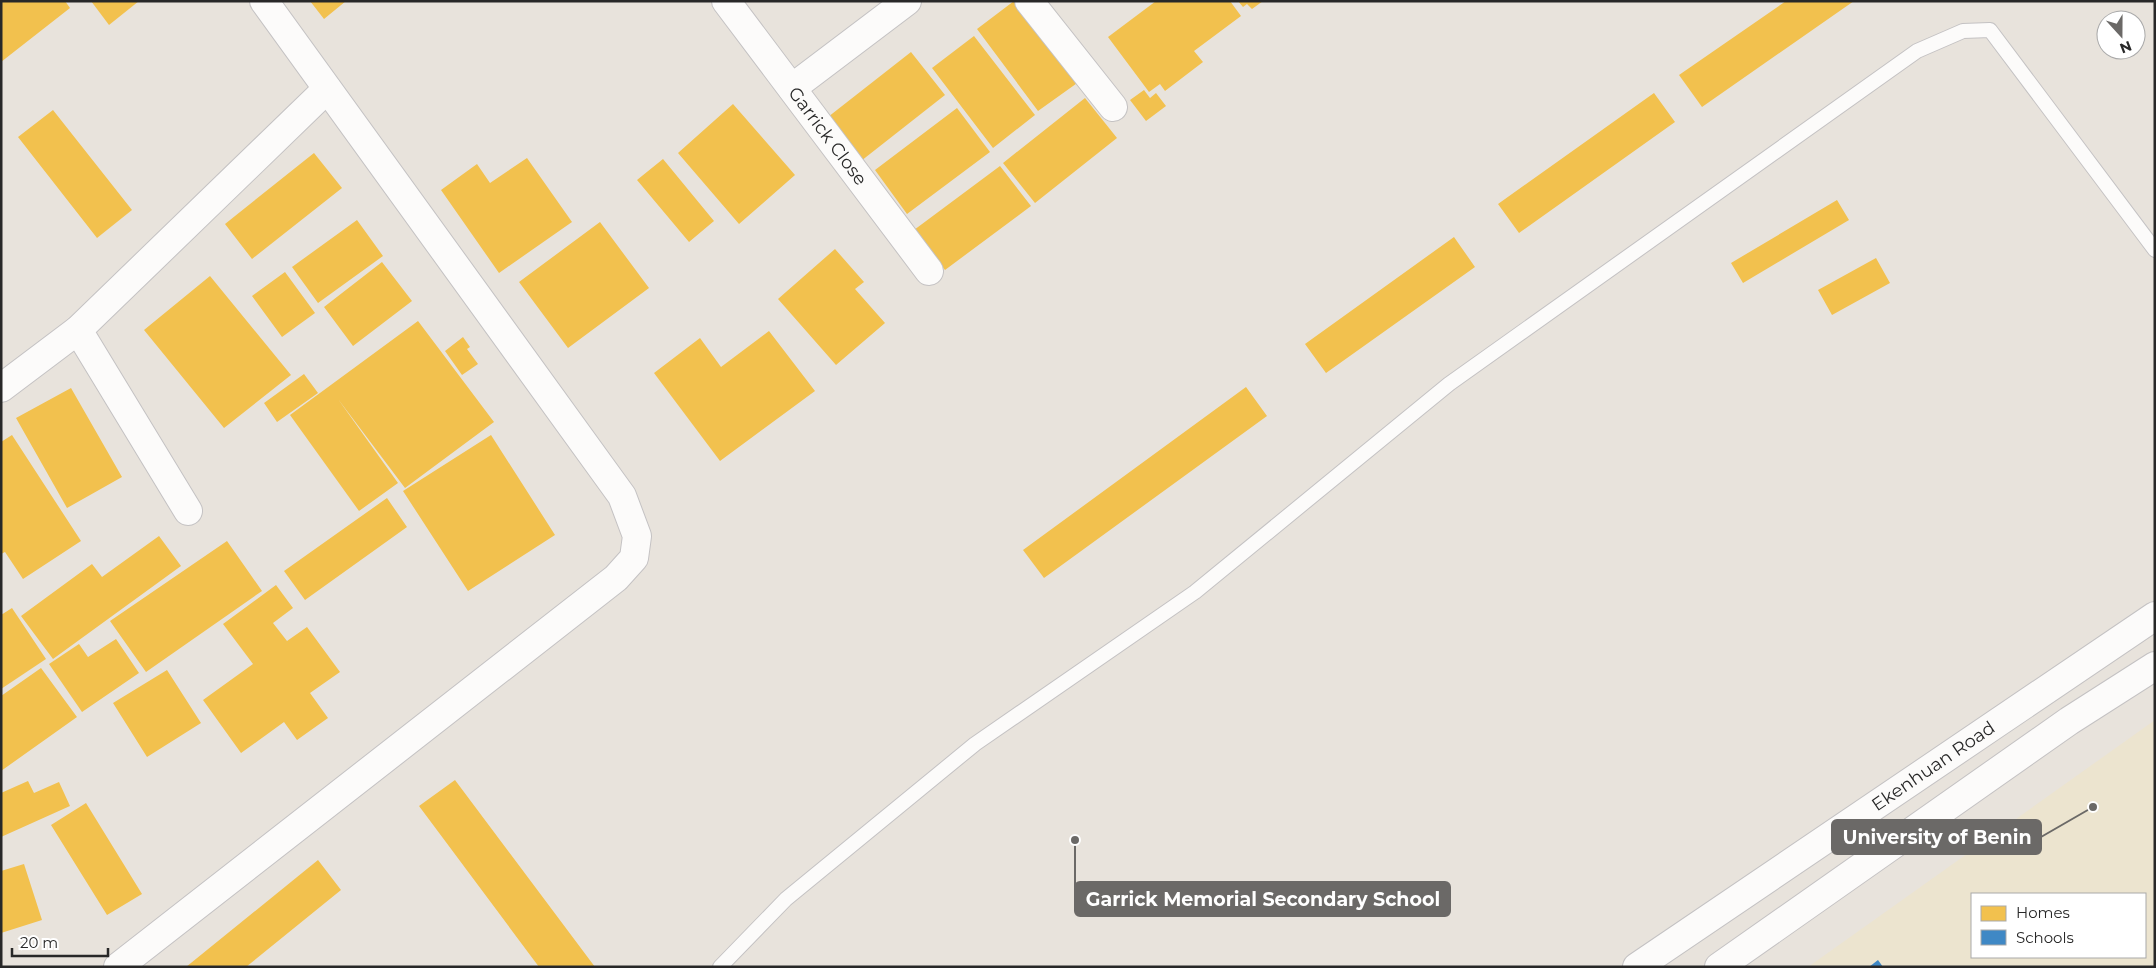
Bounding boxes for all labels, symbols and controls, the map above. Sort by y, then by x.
north arrow [2096,10,2146,60]
text: N [2117,37,2134,58]
street label: Garrick Close [783,82,872,190]
street label: Ekenhuan Road [1867,717,1999,816]
callout: University of Benin [1832,820,2041,854]
text: University of Benin [1842,826,2032,849]
callout: Garrick Memorial Secondary School [1075,882,1450,916]
text: Garrick Memorial Secondary School [1086,888,1440,911]
legend [1971,893,2146,958]
text: Homes [2016,903,2070,922]
scale bar [12,926,109,958]
text: Schools [2016,928,2074,947]
text: 20 m [20,933,58,952]

